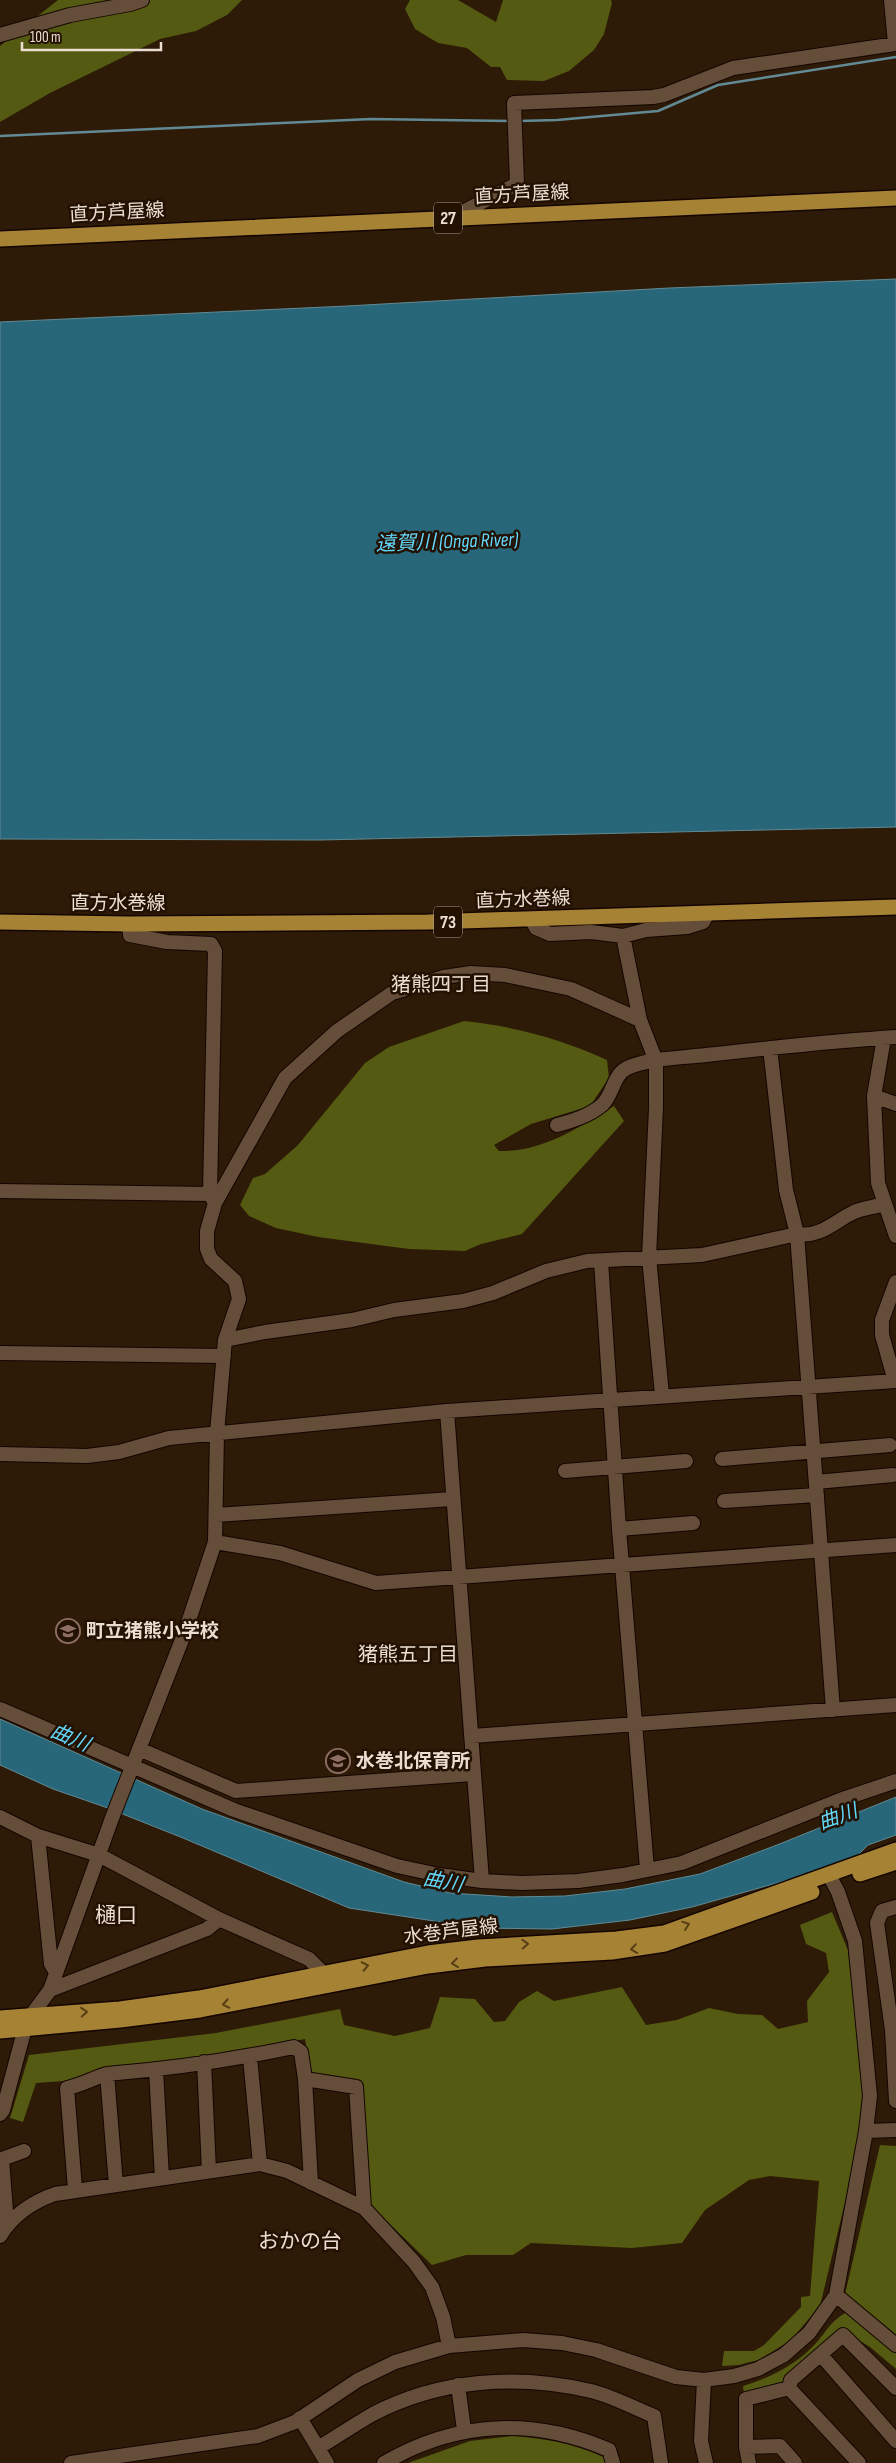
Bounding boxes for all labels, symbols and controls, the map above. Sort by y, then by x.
scale bar [22,20,161,52]
text: 100 m [30,28,61,47]
street label: 直方芦屋線 [474,181,570,209]
street label: 直方芦屋線 [69,199,165,227]
road number: 27 [434,202,462,234]
water label: 遠賀川 (Onga River) [375,527,519,556]
street label: 直方水巻線 [475,887,571,913]
street label: 直方水巻線 [70,892,166,915]
road number: 73 [434,906,462,938]
district label: 猪熊四丁目 [391,973,491,997]
school or university icon: 町立猪熊小学校 [55,1618,81,1644]
place label: 町立猪熊小学校 [86,1620,219,1643]
district label: 猪熊五丁目 [358,1643,458,1667]
water label: 曲川 [47,1719,95,1758]
school or university icon: 水巻北保育所 [325,1748,351,1774]
place label: 水巻北保育所 [356,1750,470,1773]
water label: 曲川 [815,1798,863,1835]
water label: 曲川 [421,1867,467,1898]
district label: 樋口 [95,1903,137,1928]
street label: 水巻芦屋線 [402,1915,500,1949]
one-way arrow [681,1921,690,1931]
one-way arrow [522,1939,530,1950]
one-way arrow [630,1943,639,1953]
one-way arrow [451,1957,459,1968]
one-way arrow [360,1961,369,1972]
one-way arrow [222,1999,231,2009]
one-way arrow [80,2007,88,2018]
district label: おかの台 [258,2229,342,2254]

